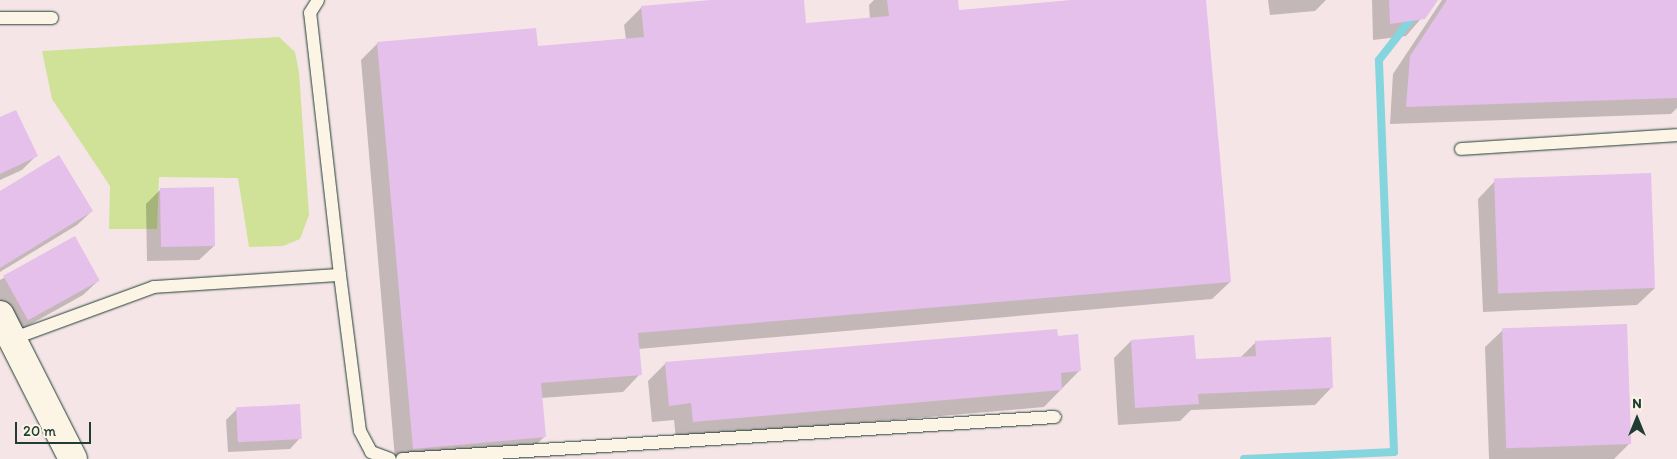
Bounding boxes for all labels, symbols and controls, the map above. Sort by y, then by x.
north arrow [1612,394,1662,444]
text: N [1632,395,1642,412]
scale bar [18,412,94,444]
text: 20 m [23,422,56,440]

